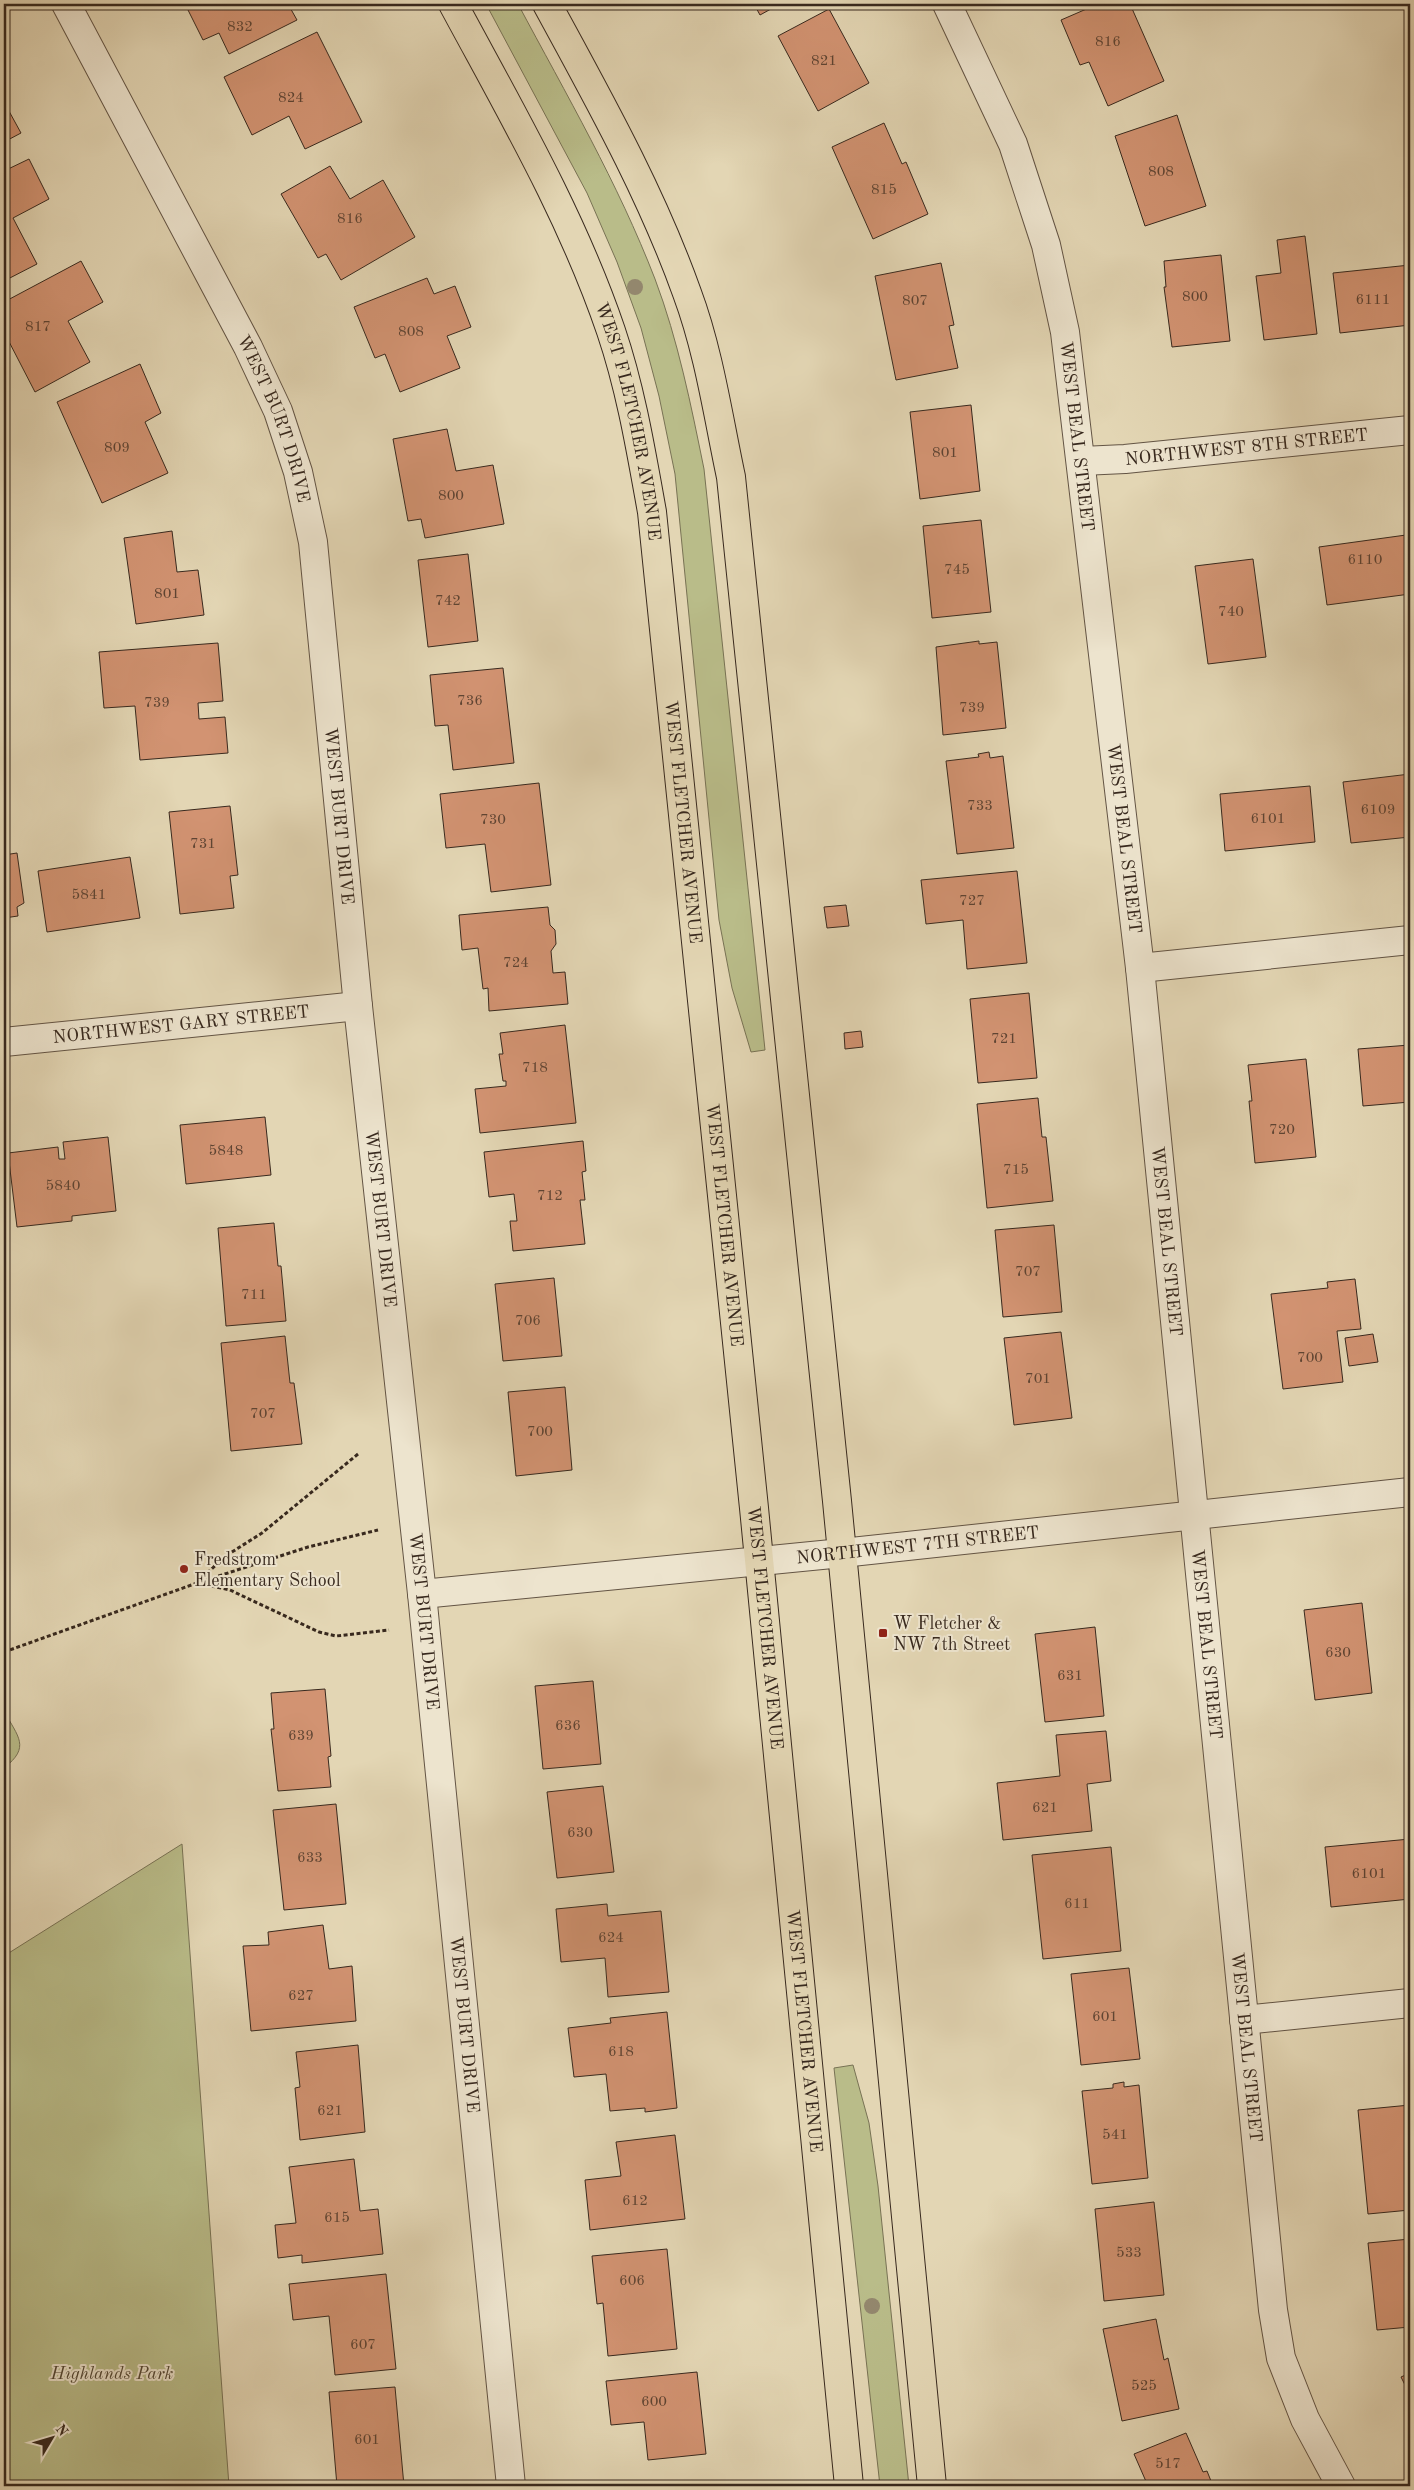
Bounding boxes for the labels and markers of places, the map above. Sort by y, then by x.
place label: Fredstrom Elementary School [194,1551,341,1590]
marker: Fredstrom Elementary School [178,1563,190,1575]
place label: W Fletcher & NW 7th Street [893,1615,1010,1654]
marker: W Fletcher & NW 7th Street [877,1627,889,1639]

